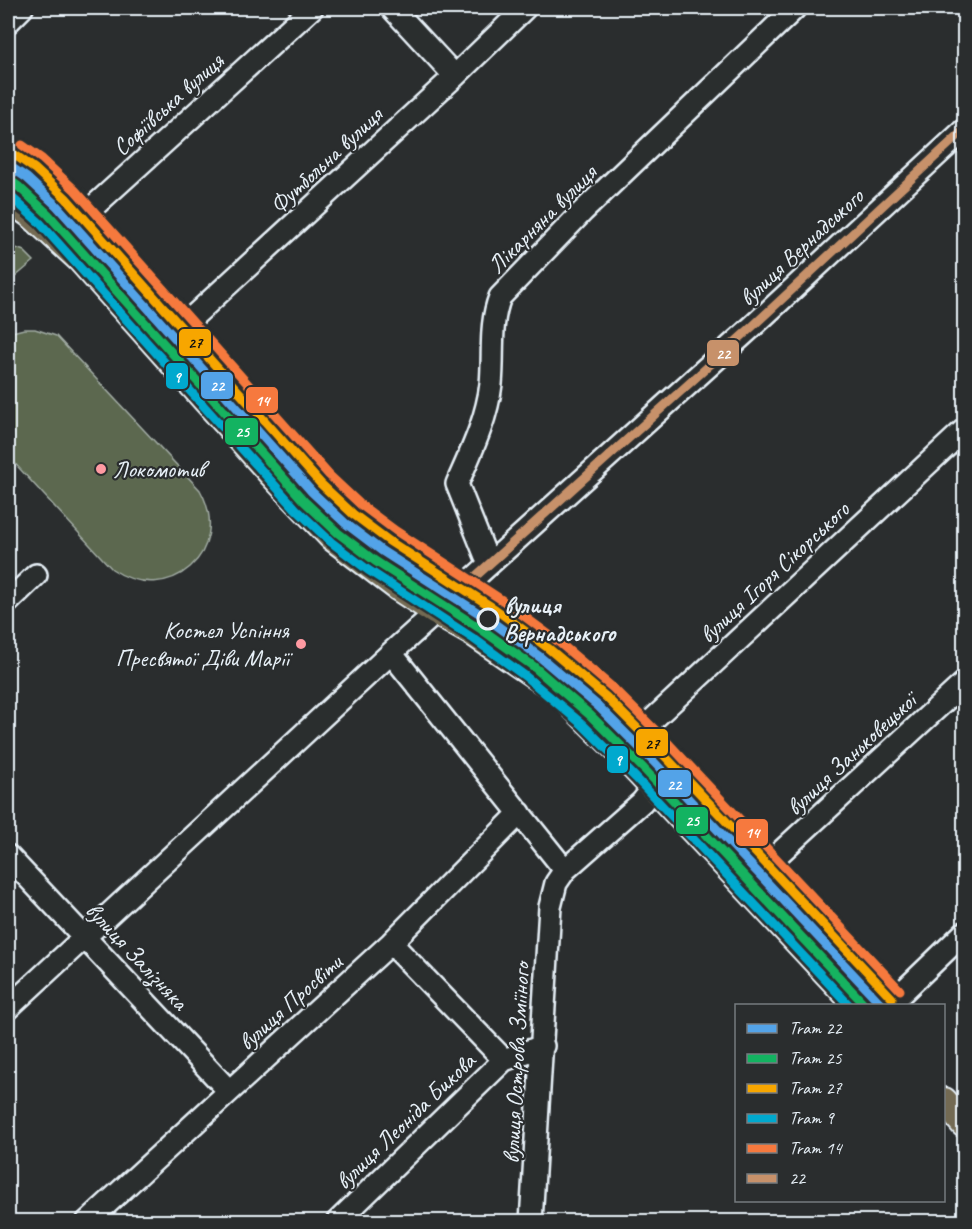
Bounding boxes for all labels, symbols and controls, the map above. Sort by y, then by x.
street label: Софіївська вулиця [106,45,231,162]
street label: Футбольна вулиця [263,99,390,220]
street label: Лікарняна вулиця [481,157,604,280]
street label: вулиця Вернадського [732,180,871,312]
line badge: 27 [178,328,212,357]
text: 27 [188,333,204,353]
line badge: 22 [706,339,740,367]
text: 22 [716,344,732,364]
line badge: 9 [165,362,189,390]
text: 9 [173,367,182,387]
line badge: 22 [200,371,234,400]
text: 22 [210,376,226,396]
line badge: 14 [245,386,279,414]
text: 14 [255,391,271,411]
line badge: 25 [224,417,259,446]
text: 25 [235,422,251,442]
place label: Локомотив [113,454,210,484]
marker: Локомотив [94,462,108,476]
street label: вулиця Ігоря Сікорського [693,494,856,649]
place label: вулиця Вернадського [504,590,617,648]
marker: вулиця Вернадського [477,608,499,630]
place label: Костел Успіння Пресвятої Діви Марії [116,615,294,673]
marker: Костел Успіння Пресвятої Діви Марії [294,637,308,651]
street label: вулиця Заньковецької [780,683,926,822]
line badge: 27 [635,728,669,757]
text: 27 [645,734,661,754]
line badge: 9 [606,745,629,774]
text: 9 [614,750,623,770]
line badge: 22 [657,769,692,798]
text: 22 [667,775,683,795]
line badge: 25 [675,806,709,835]
text: 25 [685,811,701,831]
line badge: 14 [735,818,769,847]
text: 14 [745,823,761,843]
street label: вулиця Залізняка [79,896,196,1018]
street label: вулиця Просвіти [232,946,350,1057]
street label: вулиця Острова Зміїного [496,959,536,1164]
legend [735,1004,945,1202]
text: Tram 22 [789,1017,844,1039]
street label: вулиця Леоніда Бикова [328,1045,483,1196]
text: Tram 25 [789,1047,843,1069]
text: Tram 27 [789,1077,843,1099]
text: Tram 9 [789,1107,835,1129]
text: Tram 14 [789,1137,844,1159]
text: 22 [789,1167,807,1189]

